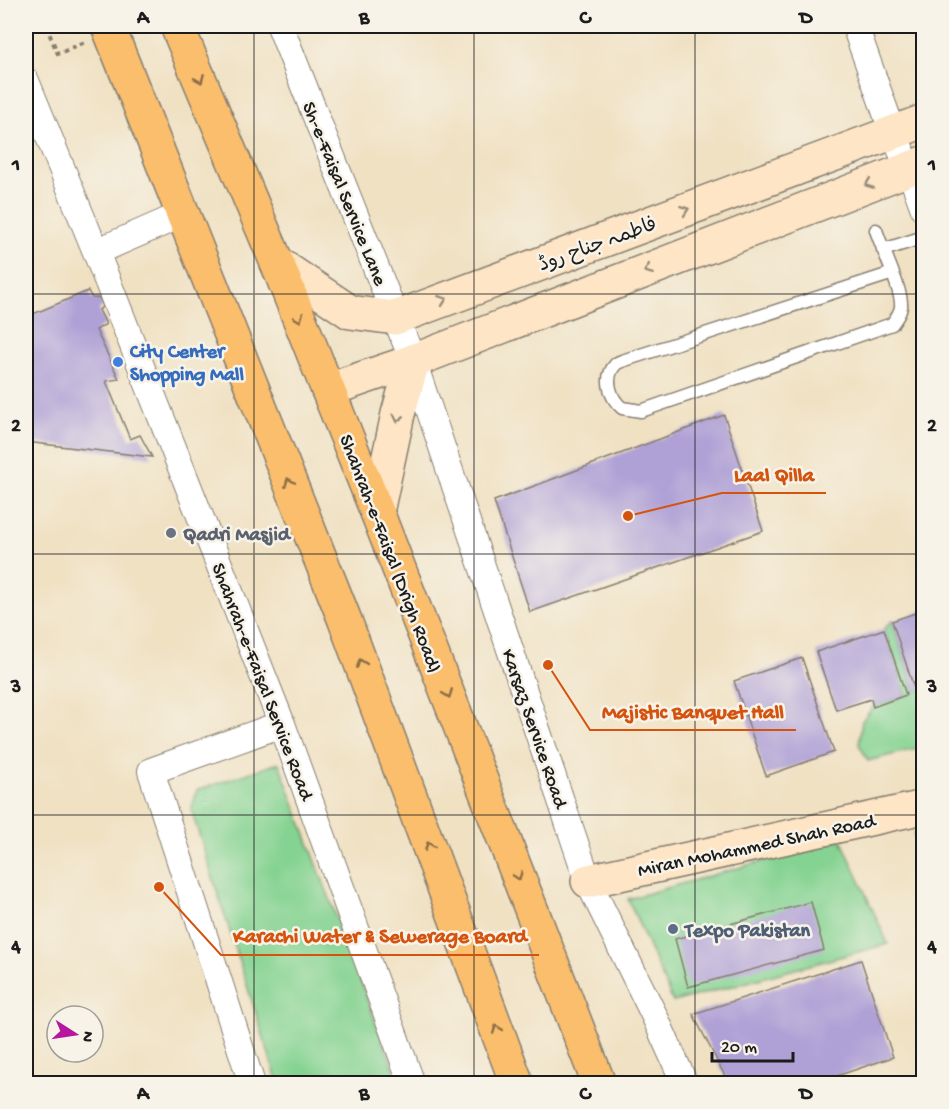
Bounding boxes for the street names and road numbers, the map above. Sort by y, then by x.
street label: Sh-e-Faisal Service Lane [295,99,390,290]
street label: فاطمہ جناح روڈ [535,212,661,278]
street label: Shahrah-e-Faisal (Drigh Road) [333,432,445,677]
street label: Shahrah-e-Faisal Service Road [205,560,317,806]
street label: Karsaz Service Road [495,647,571,814]
street label: Miran Mohammed Shah Road [636,811,880,884]

